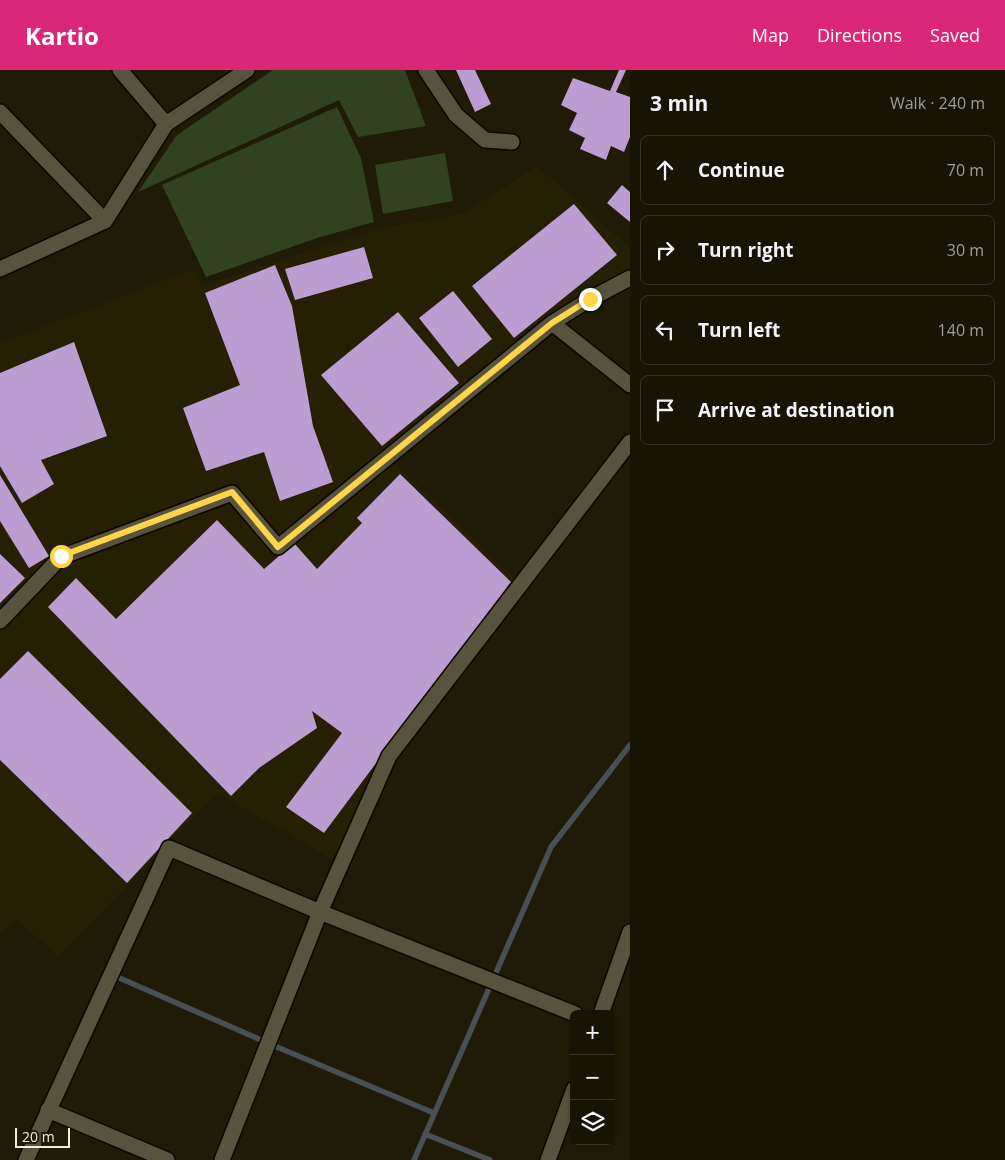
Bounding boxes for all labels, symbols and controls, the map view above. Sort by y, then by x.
text: Kartio [25,19,99,52]
text: Map [752,23,789,47]
text: Directions [817,23,902,47]
text: Saved [930,23,980,47]
text: 3 min [650,89,708,117]
text: Walk · 240 m [890,92,985,114]
icon: ahead [651,156,679,184]
text: Continue [698,157,785,183]
text: 70 m [947,159,984,181]
icon: right [651,236,679,264]
text: Turn right [698,237,793,263]
text: 30 m [947,239,984,261]
route end [579,288,602,311]
icon: left [651,316,679,344]
text: Turn left [698,317,780,343]
text: 140 m [938,319,984,341]
icon: arrive [651,396,679,424]
text: Arrive at destination [698,397,895,423]
route start [50,545,73,568]
map controls [570,1010,615,1145]
button: + [570,1010,615,1055]
button: − [570,1055,615,1100]
button: layers [570,1100,615,1145]
scale bar [15,1125,70,1148]
text: 20 m [22,1127,55,1146]

